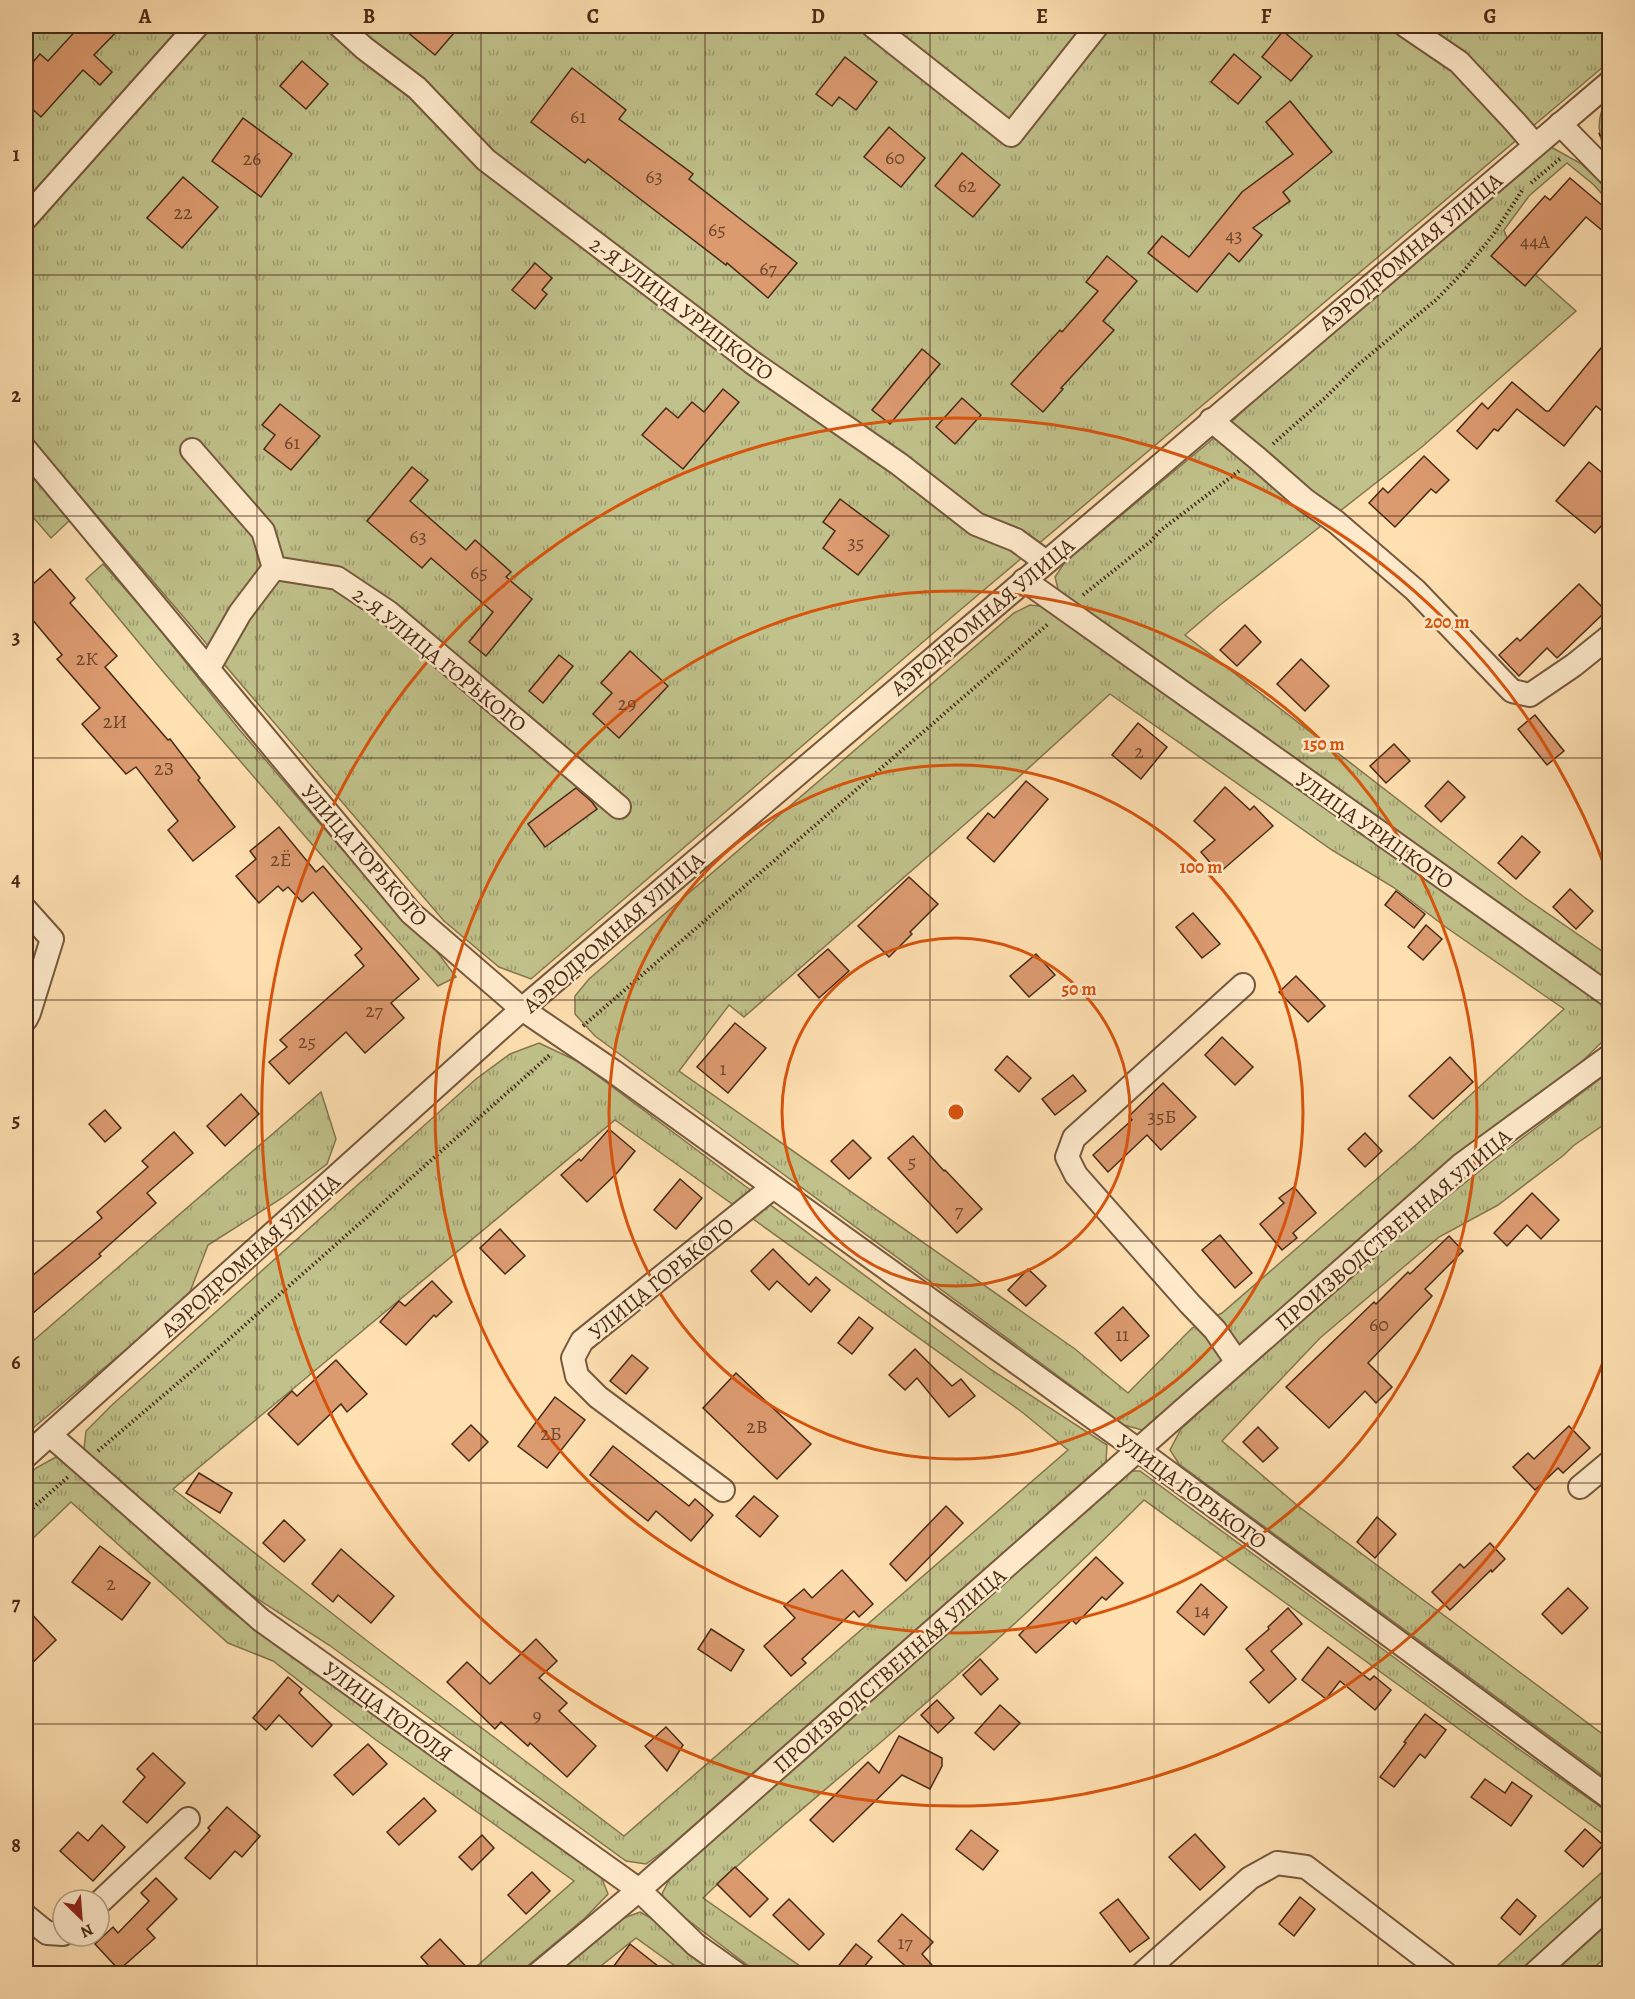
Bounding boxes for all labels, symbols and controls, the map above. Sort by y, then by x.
text: A [138,3,152,30]
text: B [363,3,375,30]
text: C [587,3,599,30]
text: D [811,3,825,30]
text: E [1036,3,1048,30]
text: F [1261,3,1272,30]
text: G [1483,3,1497,30]
house number: 61 [570,103,586,130]
text: 1 [12,141,20,168]
house number: 60 [885,144,905,171]
house number: 26 [243,145,261,172]
house number: 63 [645,163,663,190]
street label: АЭРОДРОМНАЯ УЛИЦА [1312,165,1510,338]
house number: 62 [958,172,977,199]
house number: 22 [174,199,193,226]
house number: 65 [708,216,726,243]
house number: 43 [1225,222,1243,249]
house number: 44А [1520,228,1550,255]
street label: 2-Я УЛИЦА УРИЦКОГО [583,230,780,388]
house number: 67 [759,255,777,282]
text: 2 [11,382,21,409]
house number: 61 [284,429,300,456]
house number: 63 [409,523,427,550]
house number: 35 [848,529,864,556]
street label: АЭРОДРОМНАЯ УЛИЦА [884,530,1082,703]
house number: 65 [470,559,488,586]
street label: 2-Я УЛИЦА ГОРЬКОГО [346,580,533,739]
text: 200 m [1424,610,1470,634]
text: 3 [12,624,20,651]
house number: 2К [76,645,98,672]
house number: 29 [618,690,636,717]
house number: 2И [103,708,127,735]
text: 150 m [1303,732,1345,756]
house number: 2 [1134,738,1144,765]
house number: 2З [154,755,174,782]
street label: УЛИЦА УРИЦКОГО [1289,765,1460,897]
street label: УЛИЦА ГОРЬКОГО [294,778,434,933]
street label: АЭРОДРОМНАЯ УЛИЦА [516,845,712,1021]
house number: 2Ё [270,846,292,873]
text: 100 m [1180,855,1222,879]
text: 4 [11,866,21,893]
text: 50 m [1062,977,1096,1001]
house number: 27 [365,997,384,1024]
house number: 25 [298,1028,316,1055]
house number: 1 [720,1055,727,1082]
centre of rings [946,1102,966,1122]
house number: 35Б [1148,1103,1176,1130]
text: 5 [12,1107,20,1134]
street label: ПРОИЗВОДСТВЕННАЯ УЛИЦА [1269,1121,1519,1338]
house number: 5 [908,1148,916,1175]
street label: АЭРОДРОМНАЯ УЛИЦА [154,1166,348,1345]
house number: 7 [955,1197,964,1224]
street label: УЛИЦА ГОРЬКОГО [582,1211,741,1347]
house number: 60 [1369,1311,1389,1338]
house number: 11 [1115,1321,1129,1348]
text: 6 [11,1349,21,1376]
house number: 2В [746,1413,768,1440]
house number: 2Б [540,1420,562,1447]
street label: УЛИЦА ГОРЬКОГО [1110,1427,1273,1557]
street label: ПРОИЗВОДСТВЕННАЯ УЛИЦА [767,1560,1013,1780]
house number: 2 [106,1570,116,1597]
text: 7 [12,1590,21,1617]
house number: 14 [1194,1597,1210,1624]
street label: УЛИЦА ГОГОЛЯ [316,1655,458,1769]
house number: 9 [532,1702,542,1729]
text: 8 [11,1832,21,1859]
north arrow [51,1888,111,1948]
text: N [77,1918,97,1943]
house number: 17 [897,1929,913,1956]

